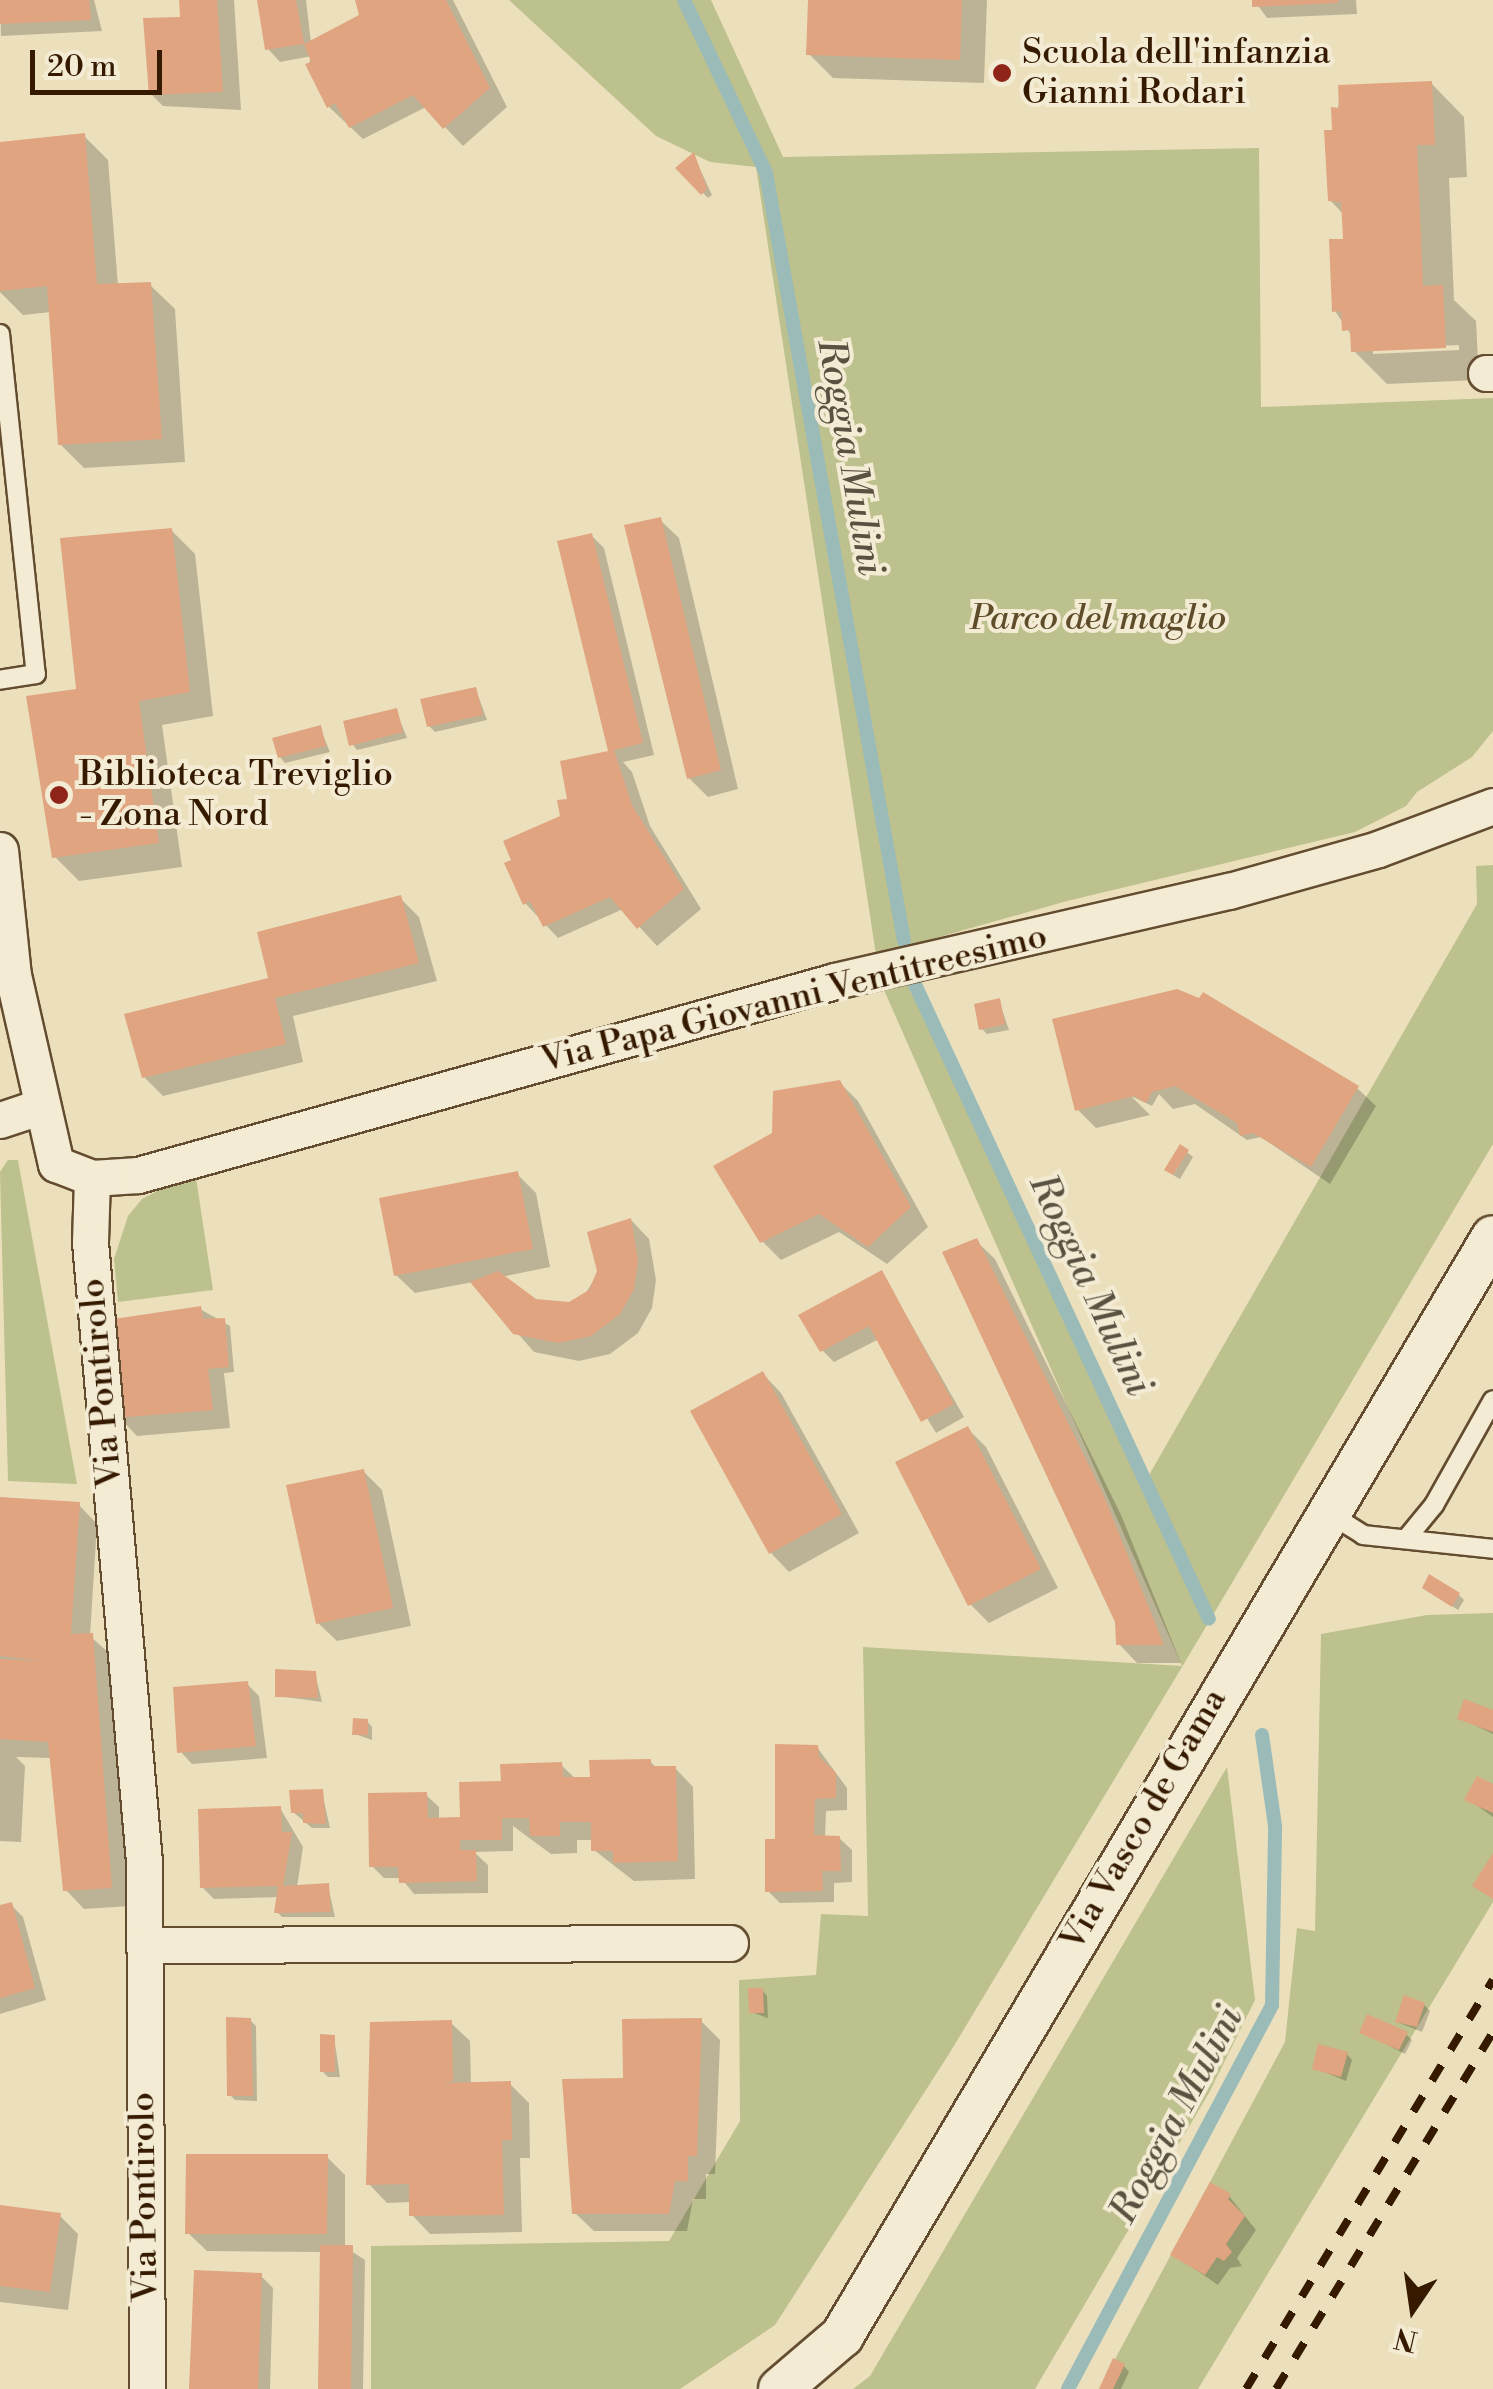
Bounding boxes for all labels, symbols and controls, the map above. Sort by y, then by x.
scale bar [35,30,168,92]
place label: Scuola dell'infanzia Gianni Rodari [1022,32,1330,114]
text: 20 m [47,48,116,86]
marker: Scuola dell'infanzia Gianni Rodari [991,62,1013,84]
water label: Roggia Mulini [807,335,893,579]
park label: Parco del maglio [970,598,1226,640]
place label: Biblioteca Treviglio - Zona Nord [79,754,393,836]
marker: Biblioteca Treviglio - Zona Nord [48,784,70,806]
street label: Via Papa Giovanni Ventitreesimo [537,916,1051,1082]
water label: Roggia Mulini [1019,1167,1161,1403]
street label: Via Pontirolo [72,1277,132,1489]
street label: Via Vasco de Gama [1052,1681,1236,1959]
water label: Roggia Mulini [1101,1999,1253,2231]
street label: Via Pontirolo [122,2092,168,2302]
north arrow [1363,2259,1463,2359]
text: N [1391,2319,1421,2358]

